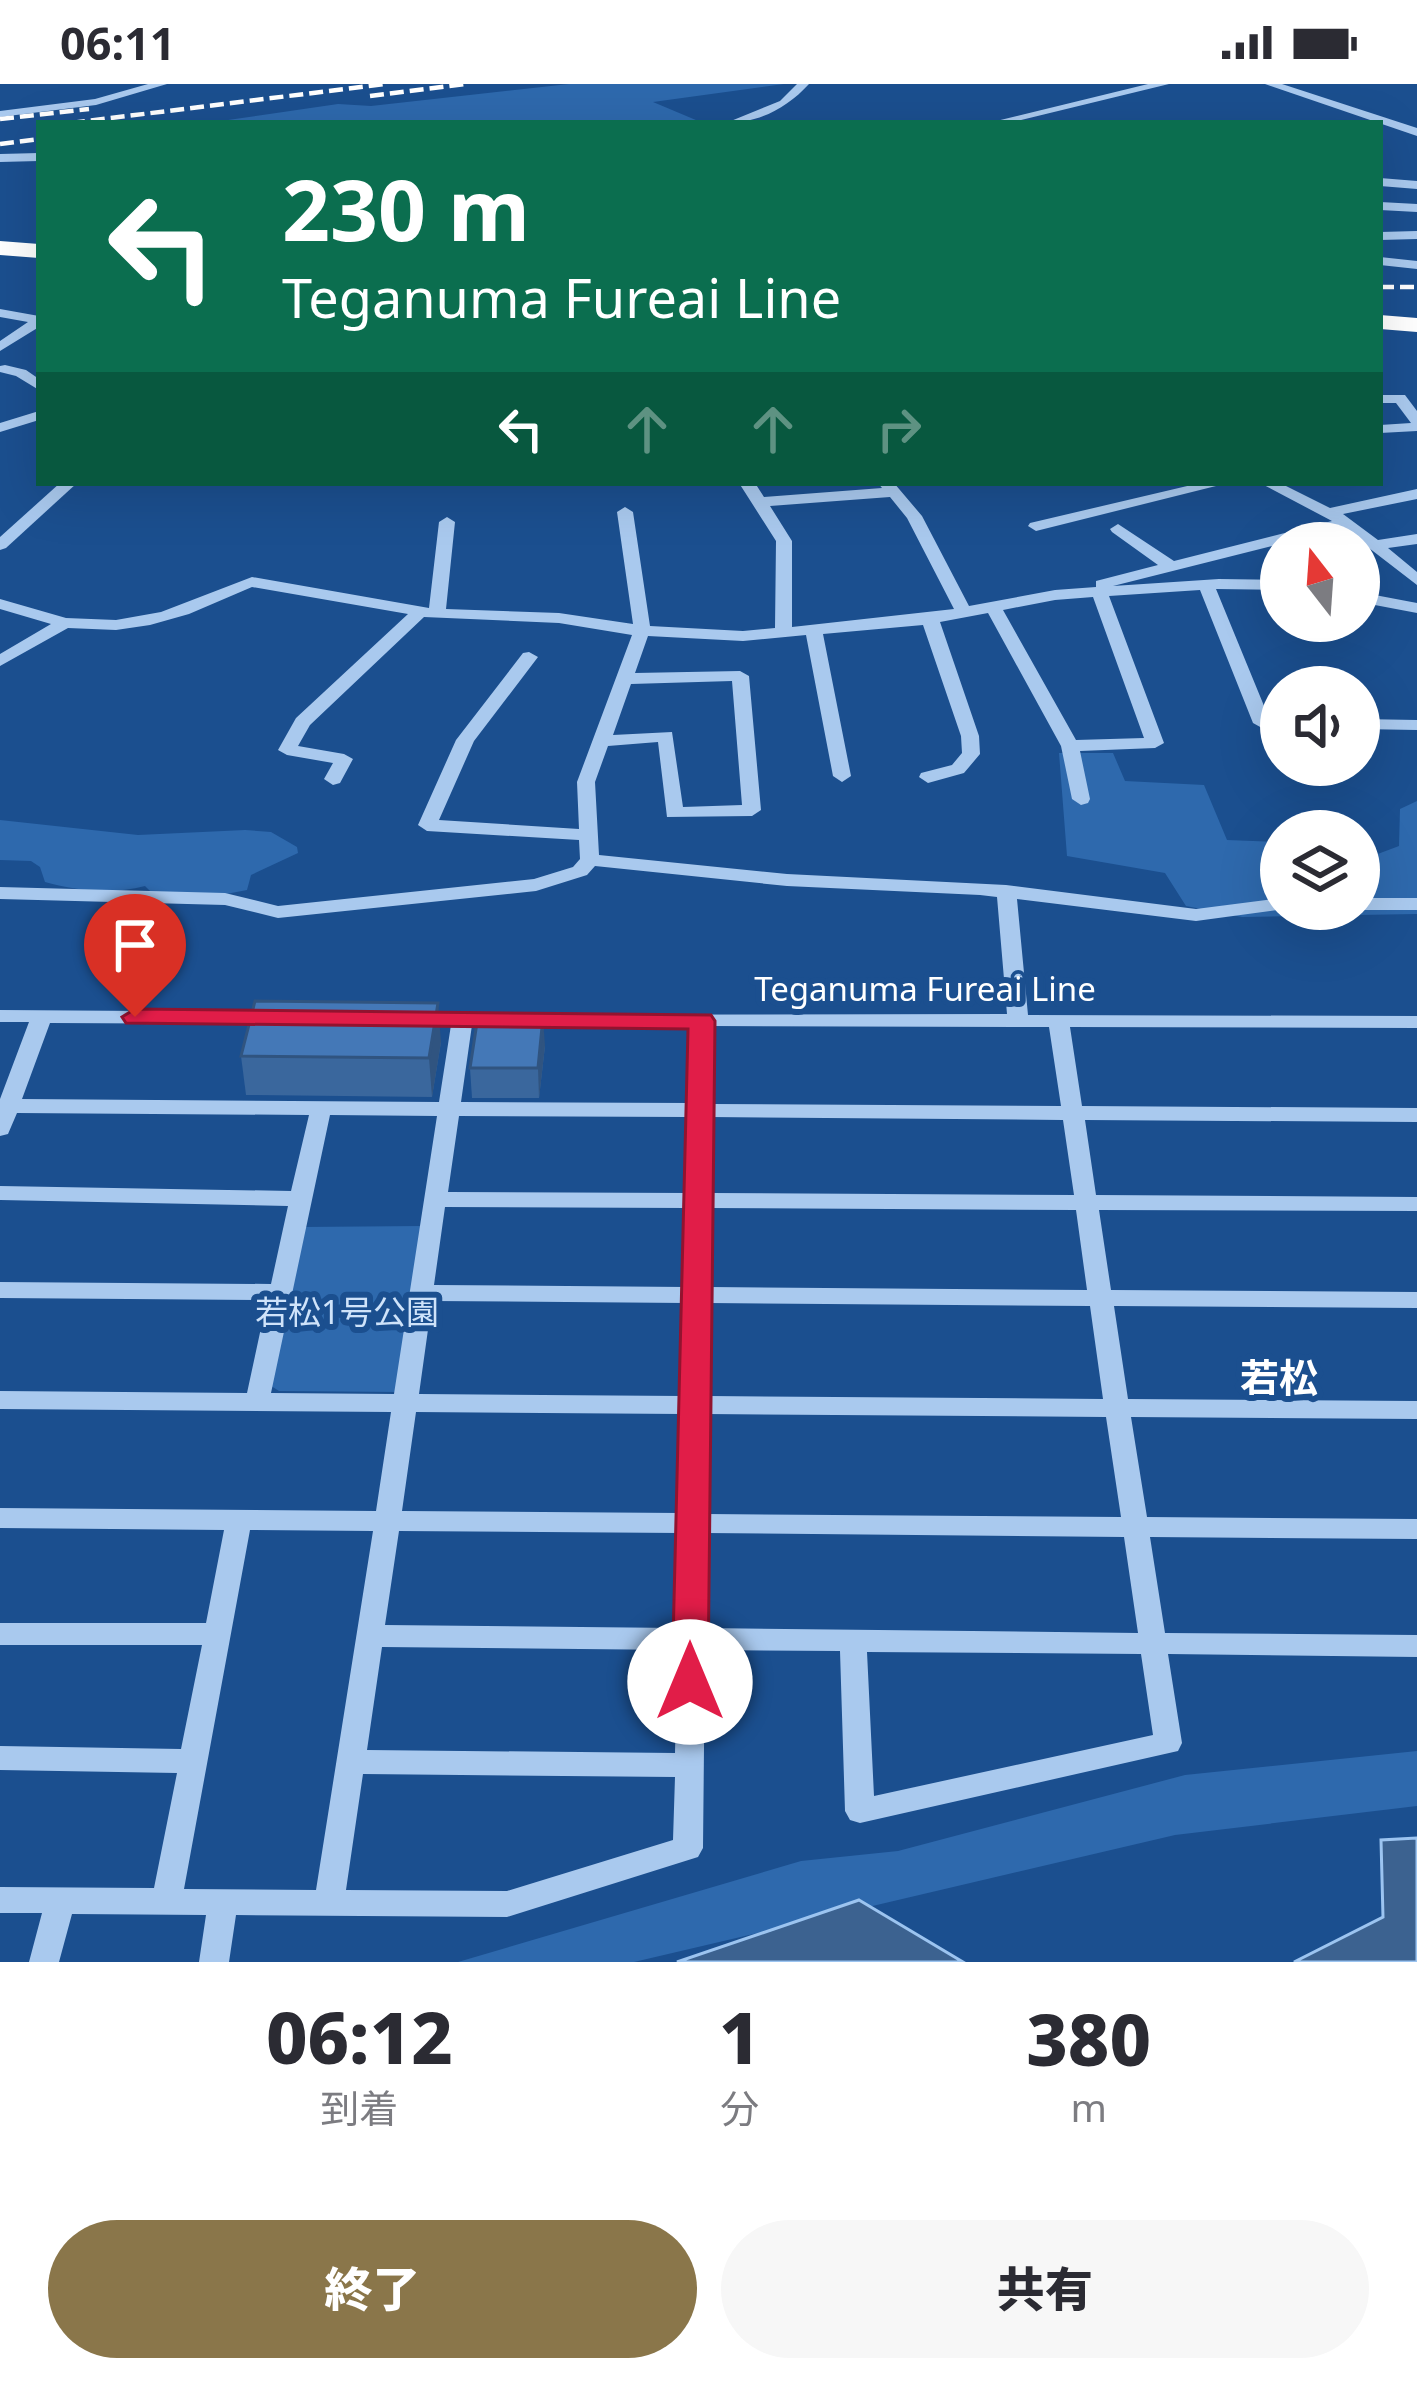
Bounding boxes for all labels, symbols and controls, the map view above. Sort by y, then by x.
text: 06:11 [60,12,176,73]
text: 230 m [282,151,530,266]
icon: left [84,168,240,324]
text: Teganuma Fureai Line [282,260,841,334]
icon: left [488,396,554,462]
icon: ahead [614,396,680,462]
icon: ahead [740,396,806,462]
icon: right [866,396,932,462]
north arrow [1260,522,1380,642]
map controls [1260,522,1380,930]
button: sound [1260,666,1380,786]
button: layers [1260,810,1380,930]
pin [84,894,186,1017]
icon: arrive [102,912,168,978]
street label: Teganuma Fureai Line [754,966,1096,1011]
park label: 若松1号公園 [255,1289,439,1334]
district label: 若松 [1240,1350,1318,1403]
position arrow [627,1619,753,1745]
text: 06:12 [266,1987,453,2085]
text: 1 [719,1987,760,2085]
text: 380 [1026,1989,1151,2087]
text: m [1070,2080,1107,2133]
text: 到着 [320,2081,398,2134]
text: 分 [720,2081,759,2134]
button: 終了 [48,2220,697,2358]
button: 共有 [721,2220,1369,2358]

